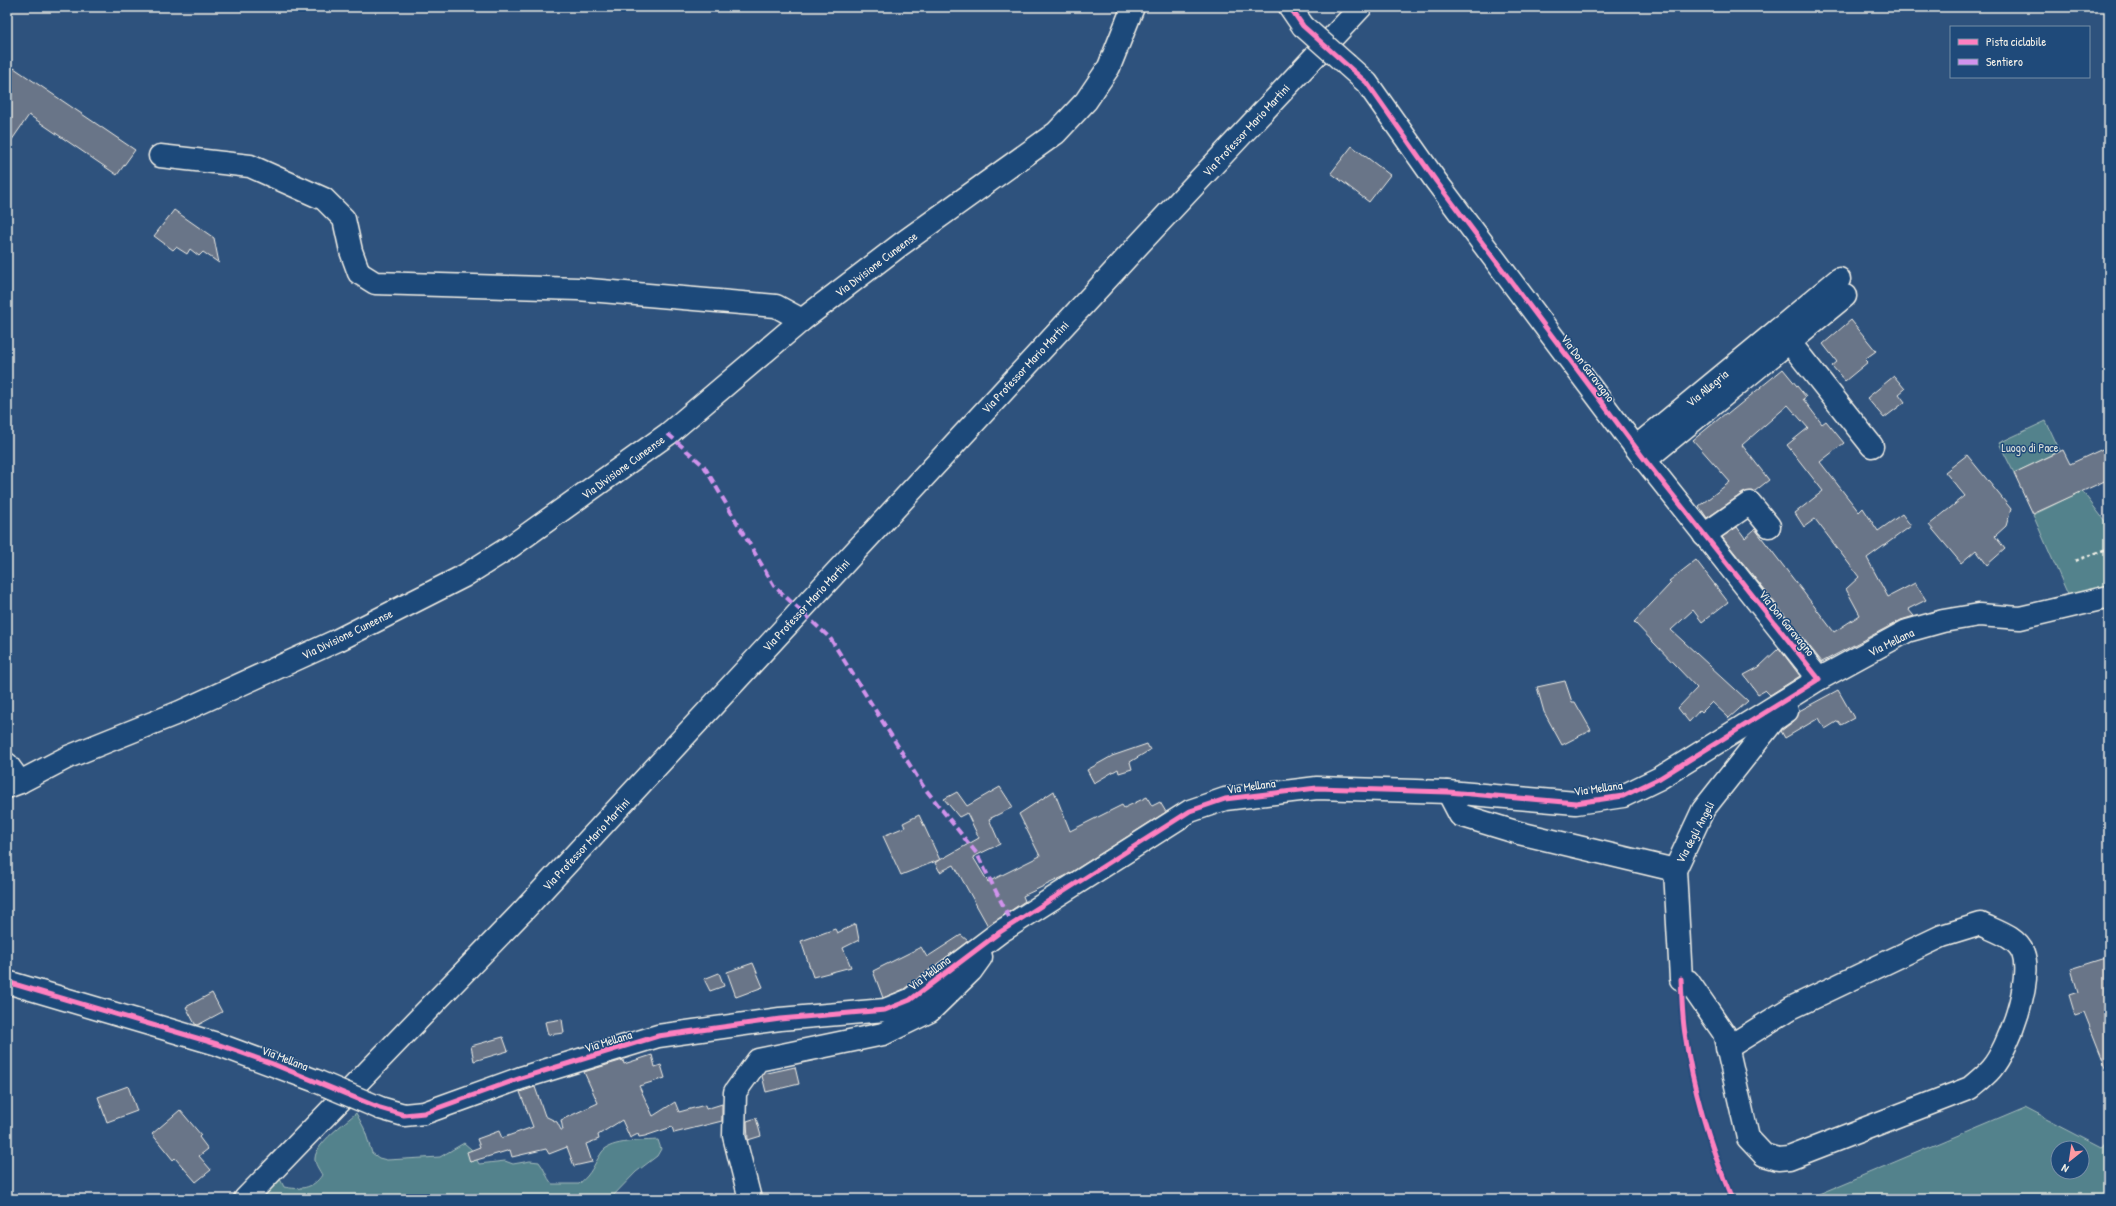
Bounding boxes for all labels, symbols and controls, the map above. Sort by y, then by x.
legend [1950,26,2090,78]
text: Pista ciclabile [1986,33,2046,50]
text: Sentiero [1986,53,2023,70]
street label: Via Professor Mario Martini [1199,80,1293,180]
street label: Via Divisione Cuneense [831,227,921,301]
street label: Via Professor Mario Martini [978,317,1072,417]
street label: Via Don Garavagno [1557,331,1619,405]
street label: Via Allegria [1682,365,1732,411]
street label: Via Divisione Cuneense [578,431,668,503]
park label: Luogo di Pace [2001,439,2059,456]
street label: Via Professor Mario Martini [759,555,853,655]
street label: Via Don Garavagno [1755,586,1819,660]
street label: Via Divisione Cuneense [299,605,395,663]
street label: Via Mellana [1865,624,1917,660]
street label: Via Mellana [1226,774,1277,798]
street label: Via Mellana [1573,776,1624,800]
street label: Via Professor Mario Martini [539,794,633,894]
street label: Via degli Angeli [1672,798,1718,866]
street label: Via Mellana [904,951,954,994]
street label: Via Mellana [582,1026,634,1056]
street label: Via Mellana [259,1041,311,1075]
north arrow [2050,1140,2090,1180]
text: N [2059,1161,2071,1176]

